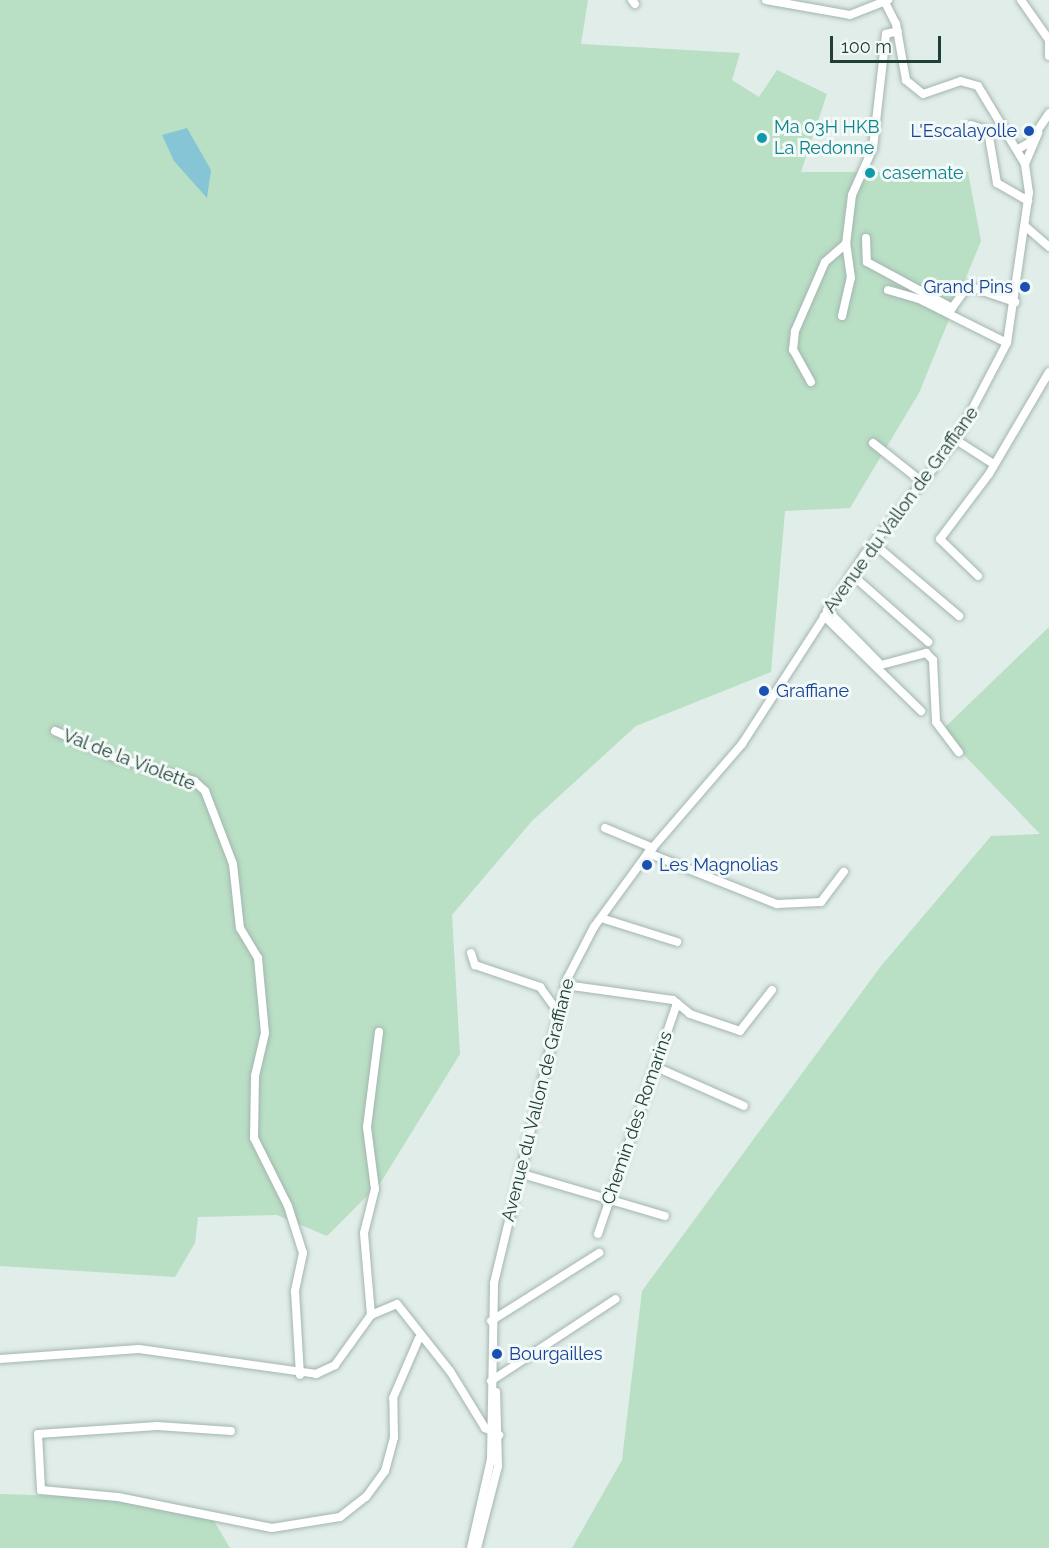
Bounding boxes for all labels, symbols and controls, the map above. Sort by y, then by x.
scale bar [833,24,944,62]
text: 100 m [841,36,892,57]
place label: Ma 03H HKB La Redonne [774,117,879,160]
place label: L'Escalayolle [911,120,1017,142]
marker: L'Escalayolle [1022,124,1036,138]
marker: Ma 03H HKB La Redonne [755,131,769,145]
place label: casemate [882,162,964,184]
marker: casemate [863,166,877,180]
place label: Grand Pins [923,276,1013,298]
marker: Grand Pins [1018,280,1032,294]
street label: Avenue du Vallon de Graffiane [819,402,983,618]
place label: Graffiane [776,680,849,702]
marker: Graffiane [757,684,771,698]
street label: Val de la Violette [59,725,199,795]
place label: Les Magnolias [659,854,778,876]
marker: Les Magnolias [640,858,654,872]
street label: Avenue du Vallon de Graffiane [497,976,579,1224]
street label: Chemin des Romarins [597,1028,677,1208]
place label: Bourgailles [509,1343,602,1365]
marker: Bourgailles [490,1347,504,1361]

